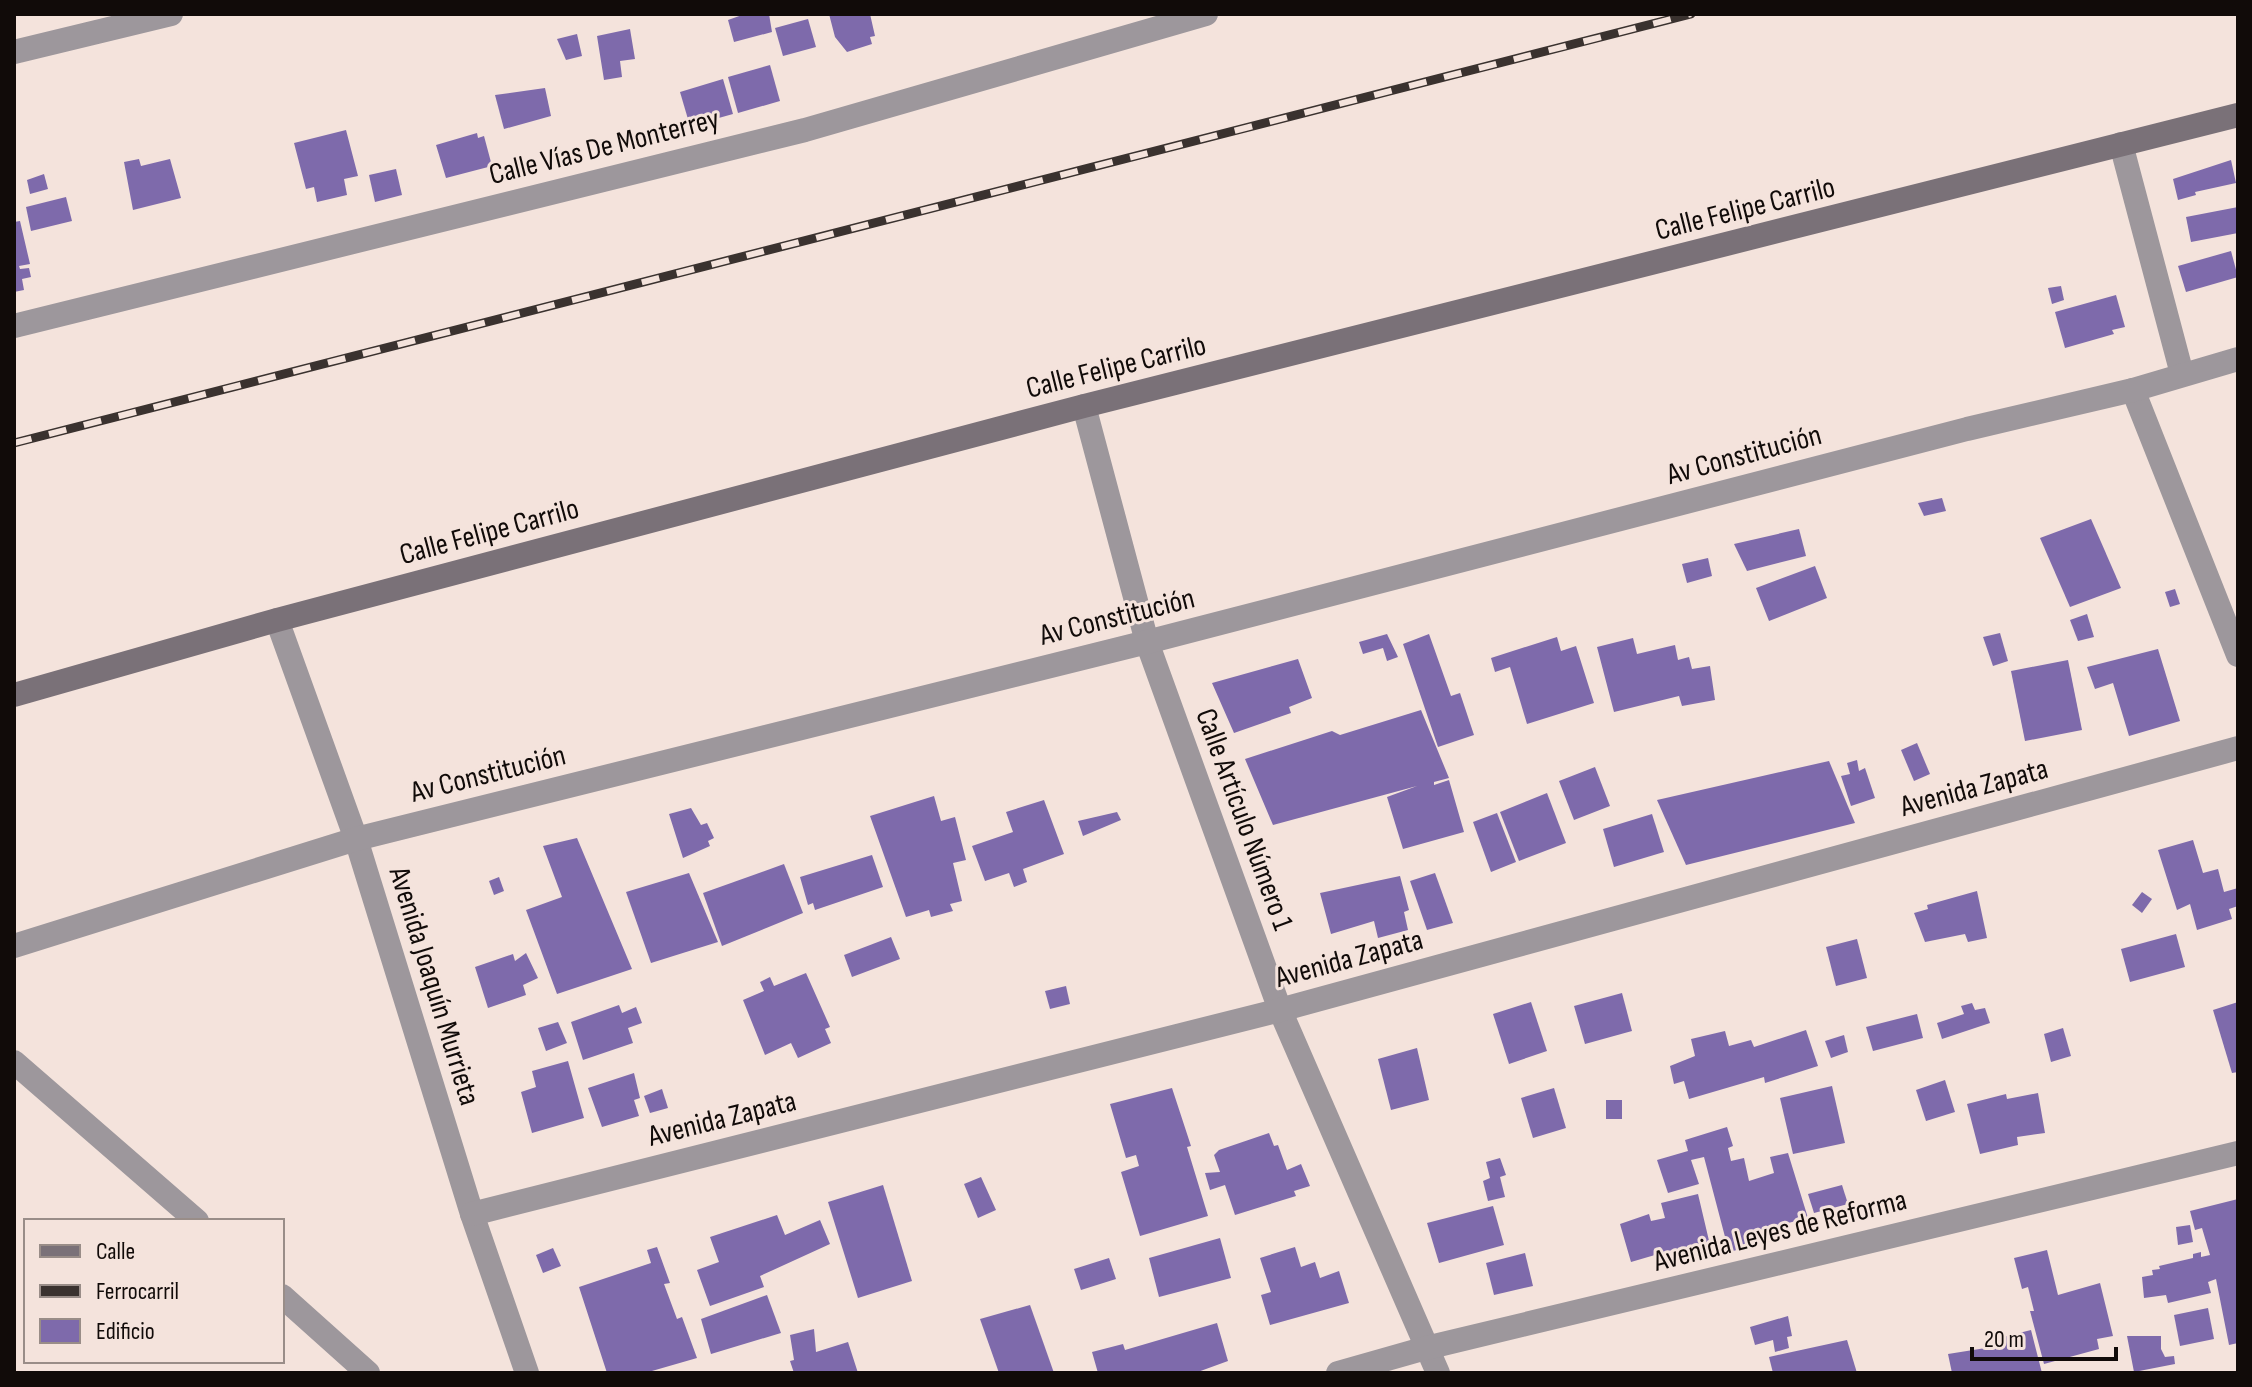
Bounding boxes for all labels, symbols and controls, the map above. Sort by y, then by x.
street label: Calle Vías De Monterrey [485,101,723,193]
street label: Calle Felipe Carrilo [1652,169,1839,249]
street label: Calle Felipe Carrilo [1023,327,1210,407]
street label: Av Constitución [1662,417,1825,493]
street label: Calle Felipe Carrilo [396,491,583,573]
street label: Av Constitución [1035,580,1198,654]
street label: Calle Artículo Número 1 [1187,704,1301,935]
street label: Av Constitución [406,737,569,811]
street label: Avenida Zapata [1896,751,2052,825]
street label: Avenida Joaquín Murrieta [380,862,487,1110]
street label: Avenida Zapata [1271,922,1427,996]
street label: Avenida Zapata [644,1083,800,1155]
street label: Avenida Leyes de Reforma [1649,1182,1910,1280]
legend [24,1219,284,1363]
text: Calle [96,1237,135,1266]
text: Ferrocarril [96,1277,179,1306]
scale bar [1972,1311,2116,1361]
text: Edificio [96,1317,155,1346]
text: 20 m [1984,1325,2024,1354]

